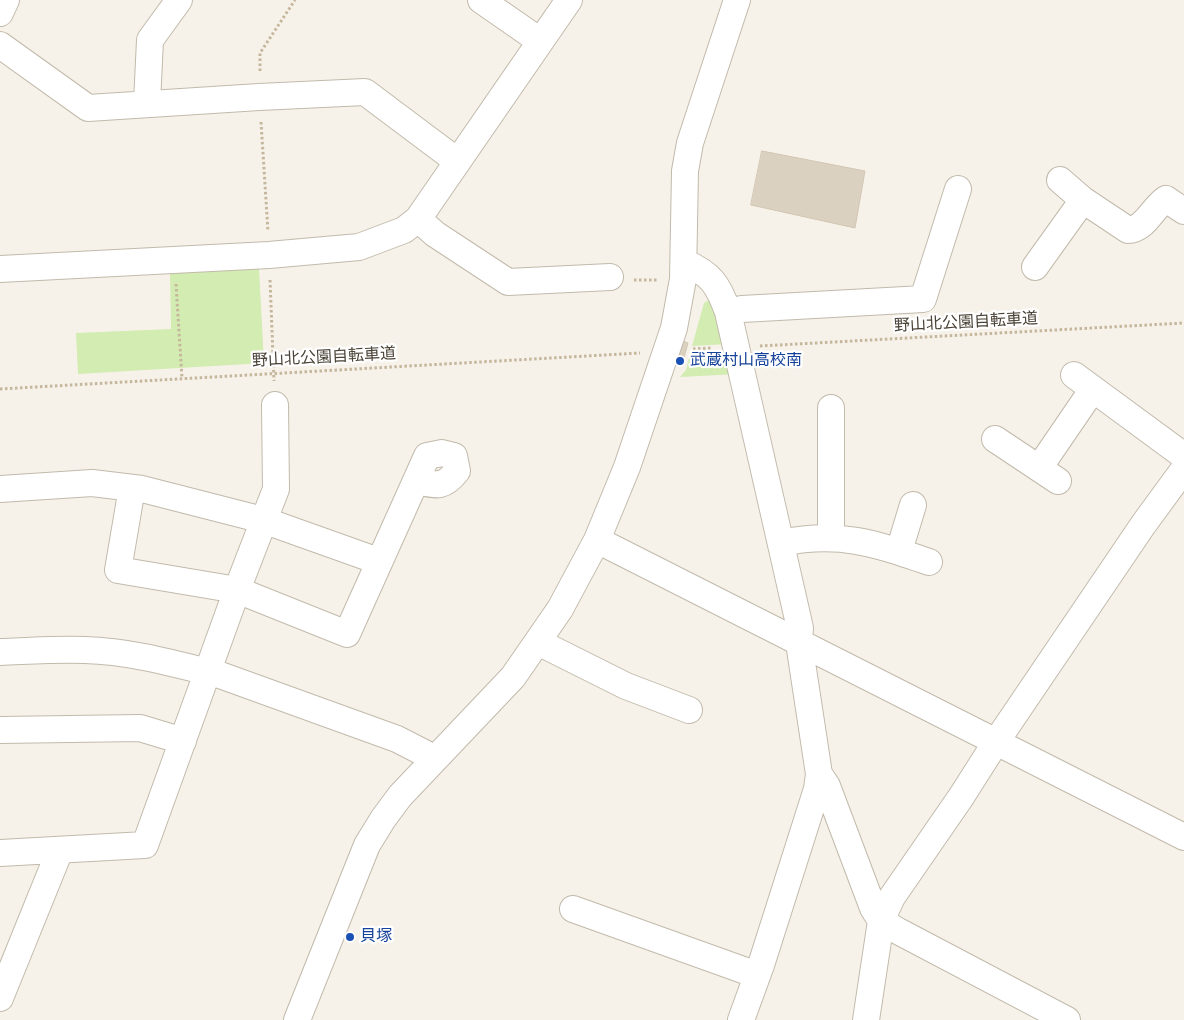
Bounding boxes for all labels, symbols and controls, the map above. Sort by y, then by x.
street label: 野山北公園自転車道 [894,310,1038,336]
street label: 野山北公園自転車道 [252,345,396,371]
place label: 武蔵村山高校南 [690,351,802,371]
marker: 武蔵村山高校南 [674,355,686,367]
place label: 貝塚 [360,927,392,947]
marker: 貝塚 [344,931,356,943]

